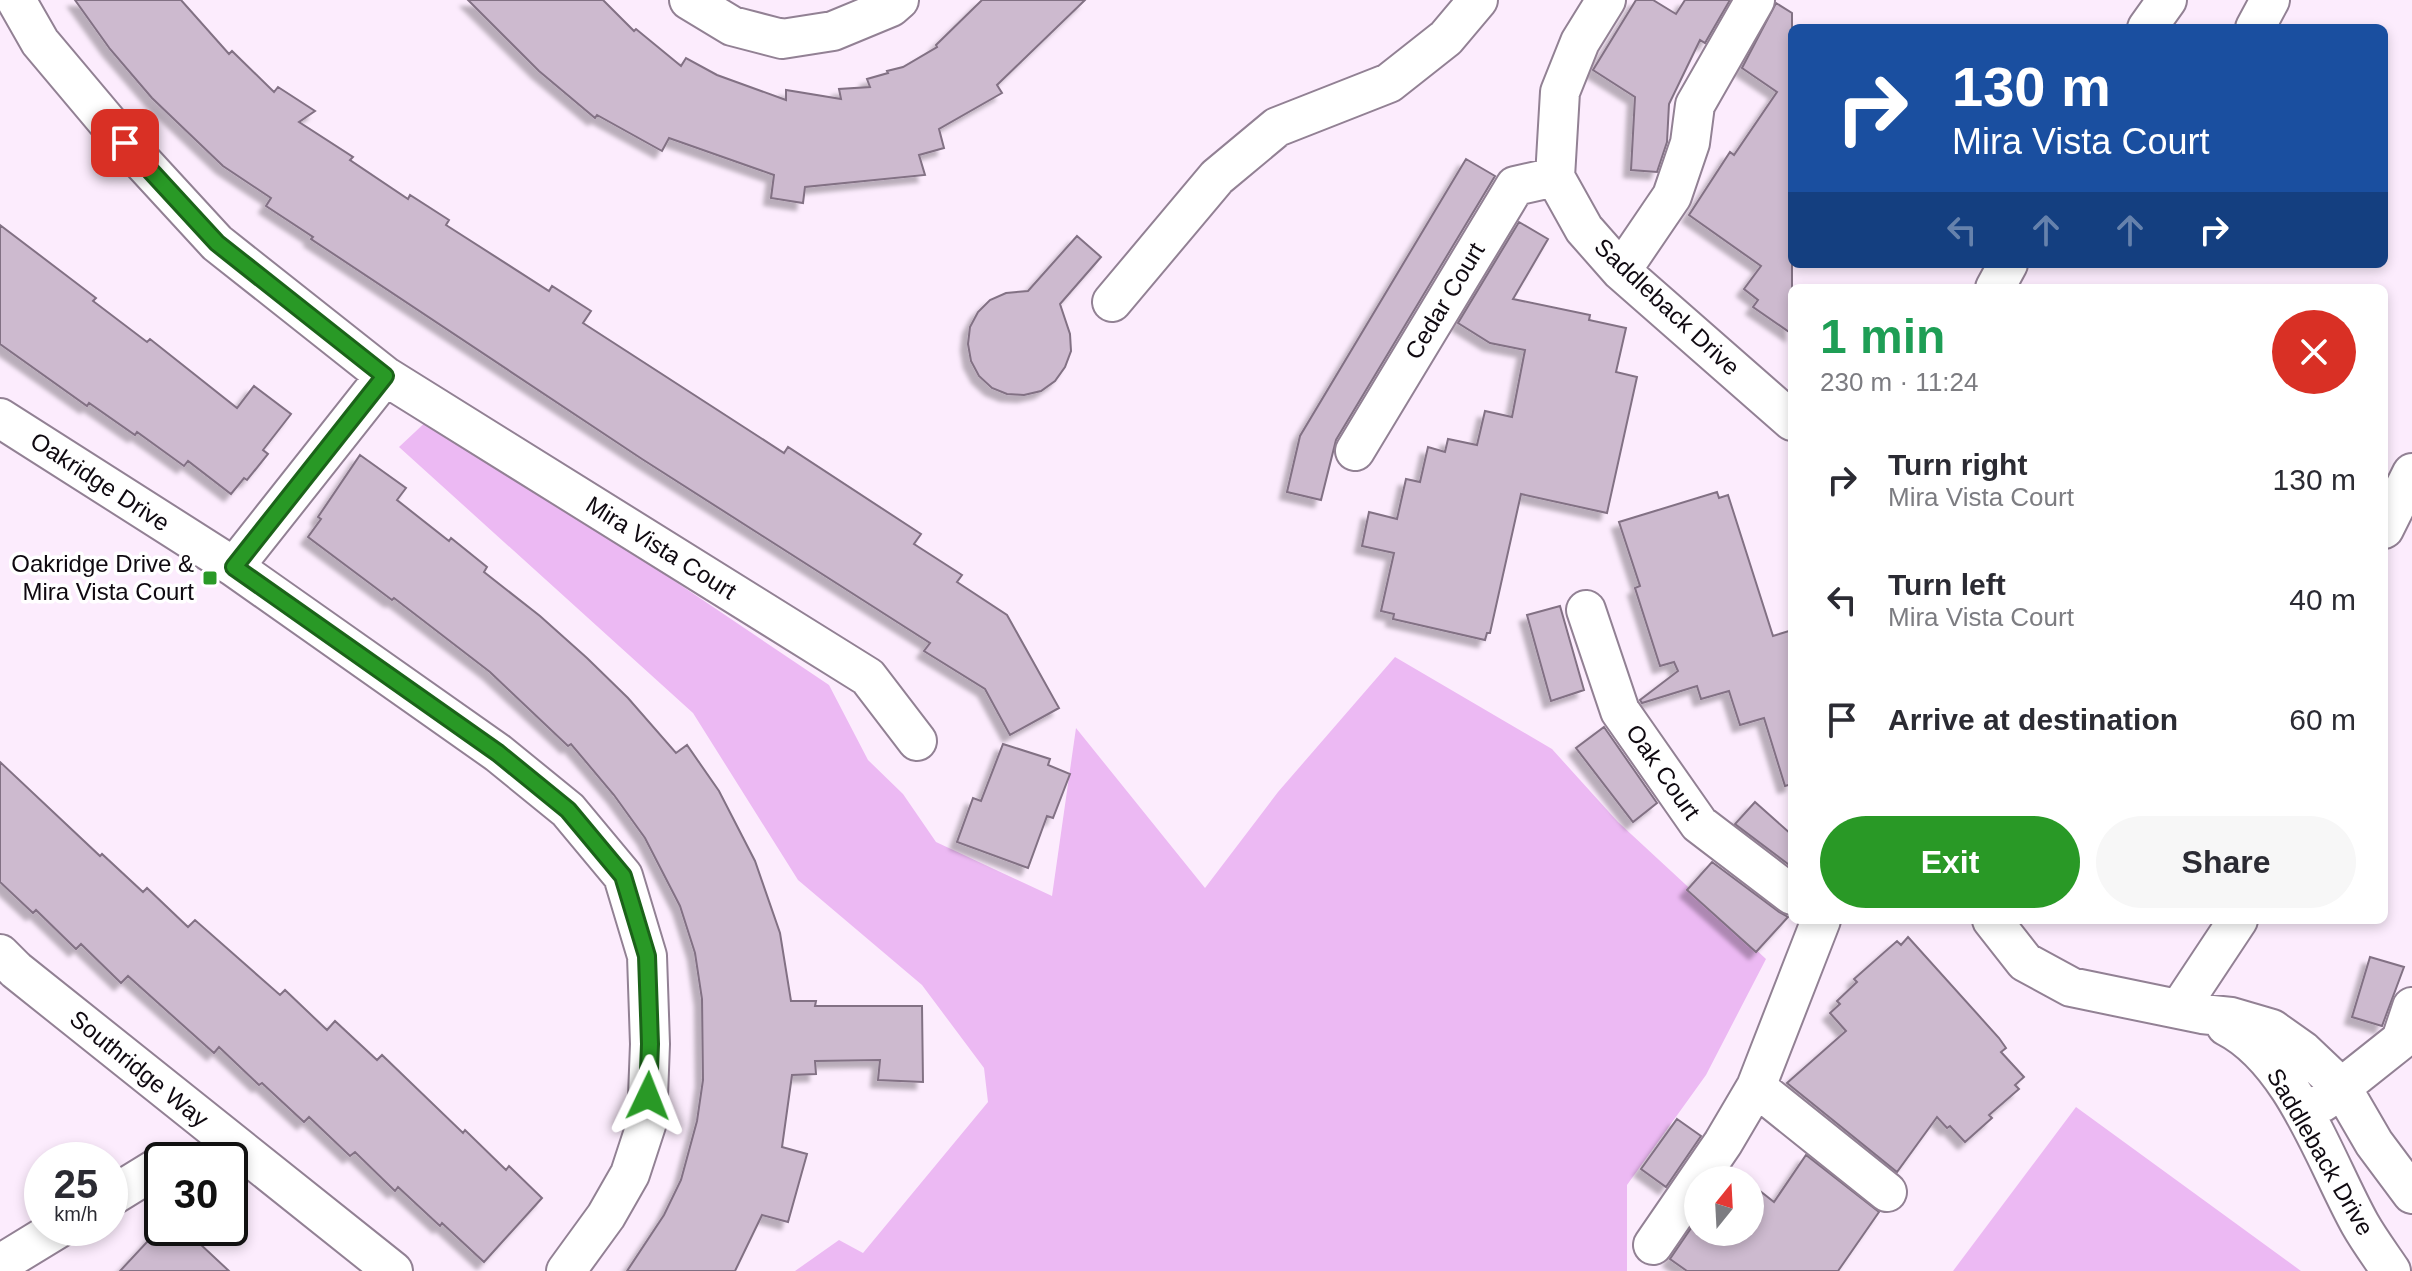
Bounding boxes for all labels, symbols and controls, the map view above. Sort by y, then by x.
text: 130 m [1952,55,2111,118]
icon: right [1820,56,1924,160]
pin [91,109,159,177]
icon: arrive [103,121,147,165]
text: Mira Vista Court [1952,121,2209,162]
icon: left [1940,208,1984,252]
icon: ahead [2024,208,2068,252]
icon: ahead [2108,208,2152,252]
icon: right [2192,208,2236,252]
street label: Saddleback Drive [1589,233,1745,381]
street label: Cedar Court [1399,237,1490,364]
text: 1 min [1820,310,1945,363]
button: close [2272,310,2356,394]
text: 230 m · 11:24 [1820,367,1979,397]
street label: Oakridge Drive [26,427,175,536]
text: Turn right [1888,448,2027,481]
icon: right [1820,458,1864,502]
text: 130 m [2273,463,2356,496]
text: Mira Vista Court [1888,482,2074,512]
street label: Mira Vista Court [581,491,741,605]
place label: Oakridge Drive & Mira Vista Court [11,550,194,605]
text: Turn left [1888,568,2006,601]
marker: Oakridge Drive & Mira Vista Court [201,569,219,587]
icon: left [1820,578,1864,622]
text: 40 m [2289,583,2356,616]
text: Mira Vista Court [1888,602,2074,632]
icon: arrive [1820,698,1864,742]
text: Arrive at destination [1888,703,2178,736]
text: 60 m [2289,703,2356,736]
street label: Oak Court [1621,719,1706,825]
button: Exit [1820,816,2080,908]
button: Share [2096,816,2356,908]
street label: Southridge Way [65,1005,214,1133]
position arrow [606,1054,690,1138]
street label: Saddleback Drive [2262,1064,2379,1240]
speed limit sign: 30 [144,1142,248,1246]
text: 25 [54,1162,98,1206]
north arrow [1684,1166,1764,1246]
map controls [1684,1166,1764,1246]
text: km/h [54,1203,98,1225]

